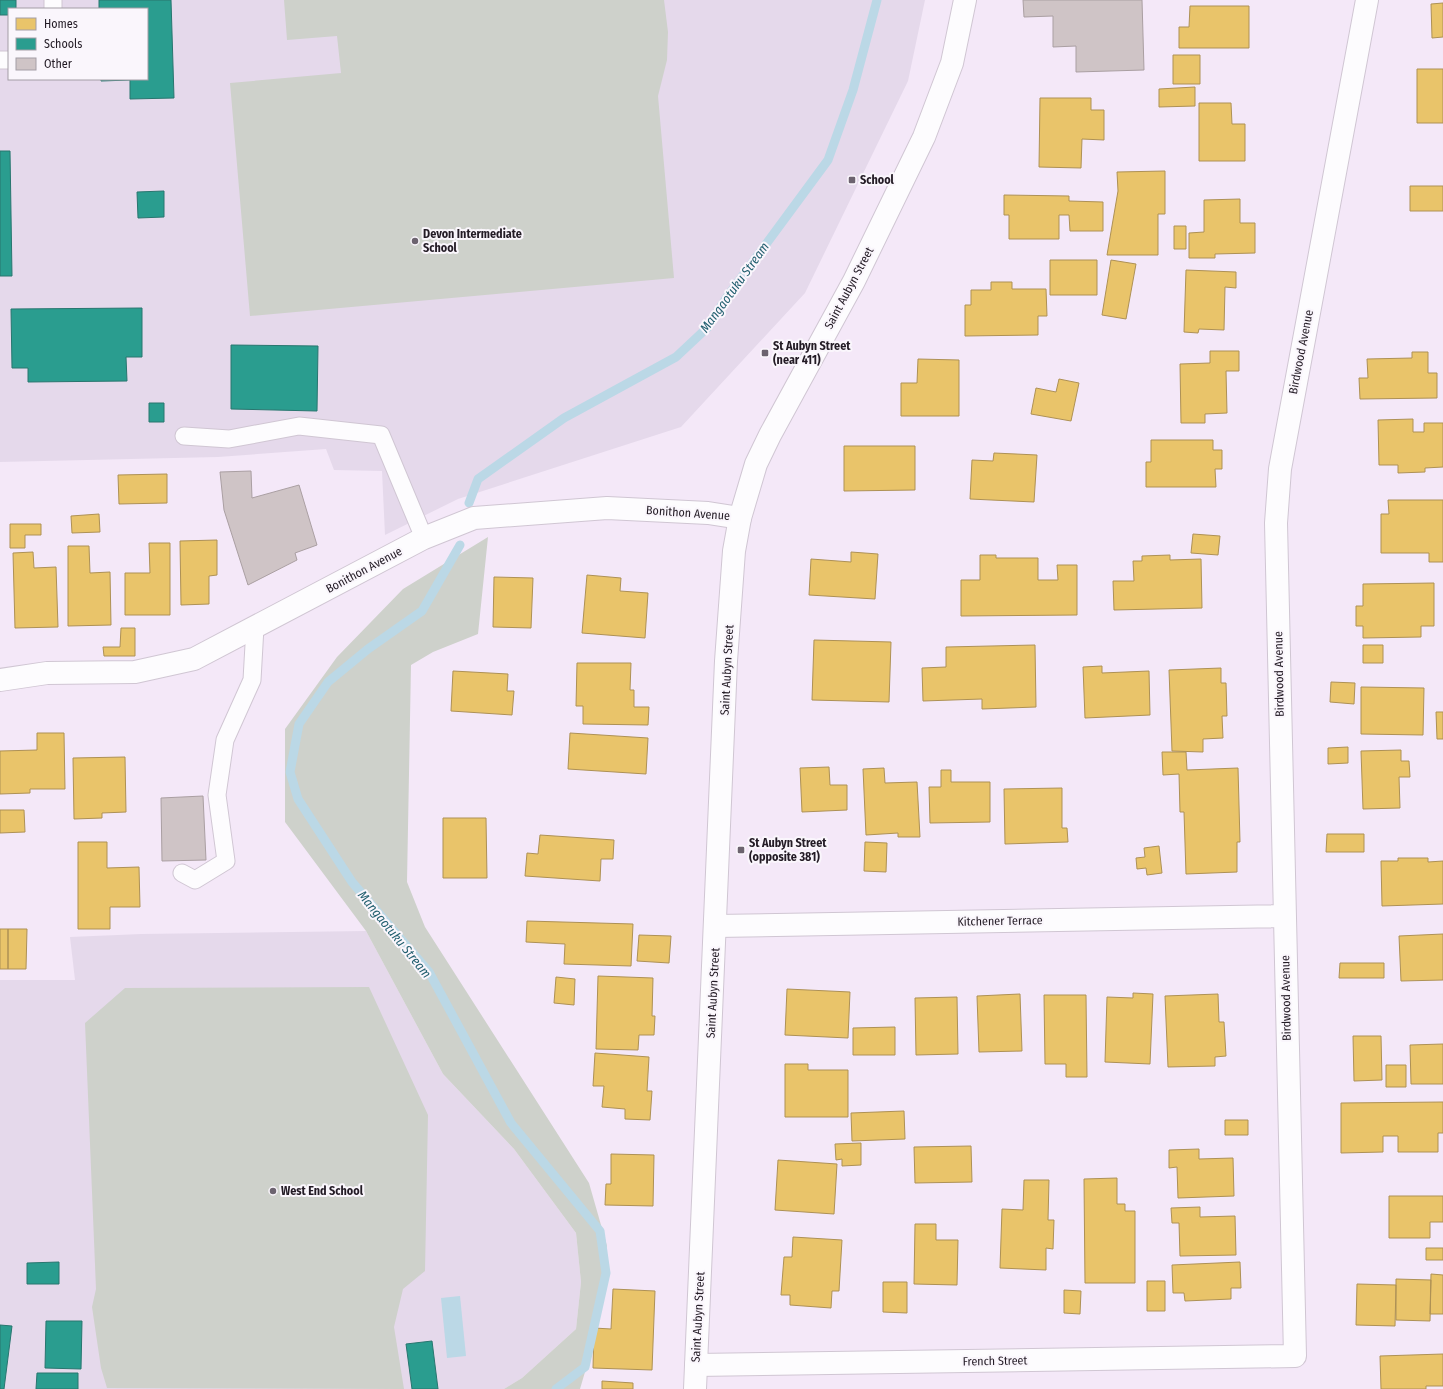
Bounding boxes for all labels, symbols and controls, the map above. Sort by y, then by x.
legend [8,8,148,80]
text: Homes [44,17,78,31]
text: Schools [44,37,82,51]
text: Other [44,57,73,71]
place label: School [860,173,895,187]
marker: School [847,175,857,185]
place label: Devon Intermediate School [423,227,522,255]
marker: Devon Intermediate School [410,236,420,246]
water label: Mangaotuku Stream [697,239,772,335]
street label: Saint Aubyn Street [821,245,877,331]
street label: Birdwood Avenue [1286,309,1316,395]
place label: St Aubyn Street (near 411) [773,339,851,367]
marker: St Aubyn Street (near 411) [760,348,770,358]
street label: Bonithon Avenue [646,503,730,523]
street label: Bonithon Avenue [324,544,404,596]
street label: Saint Aubyn Street [718,624,736,716]
street label: Birdwood Avenue [1271,631,1287,717]
place label: St Aubyn Street (opposite 381) [749,836,827,864]
marker: St Aubyn Street (opposite 381) [736,845,746,855]
water label: Mangaotuku Stream [355,888,434,981]
street label: Kitchener Terrace [957,913,1043,929]
street label: Saint Aubyn Street [704,947,722,1039]
street label: Birdwood Avenue [1278,955,1294,1041]
place label: West End School [281,1184,364,1198]
marker: West End School [268,1186,278,1196]
street label: Saint Aubyn Street [689,1271,707,1363]
street label: French Street [963,1353,1028,1369]

